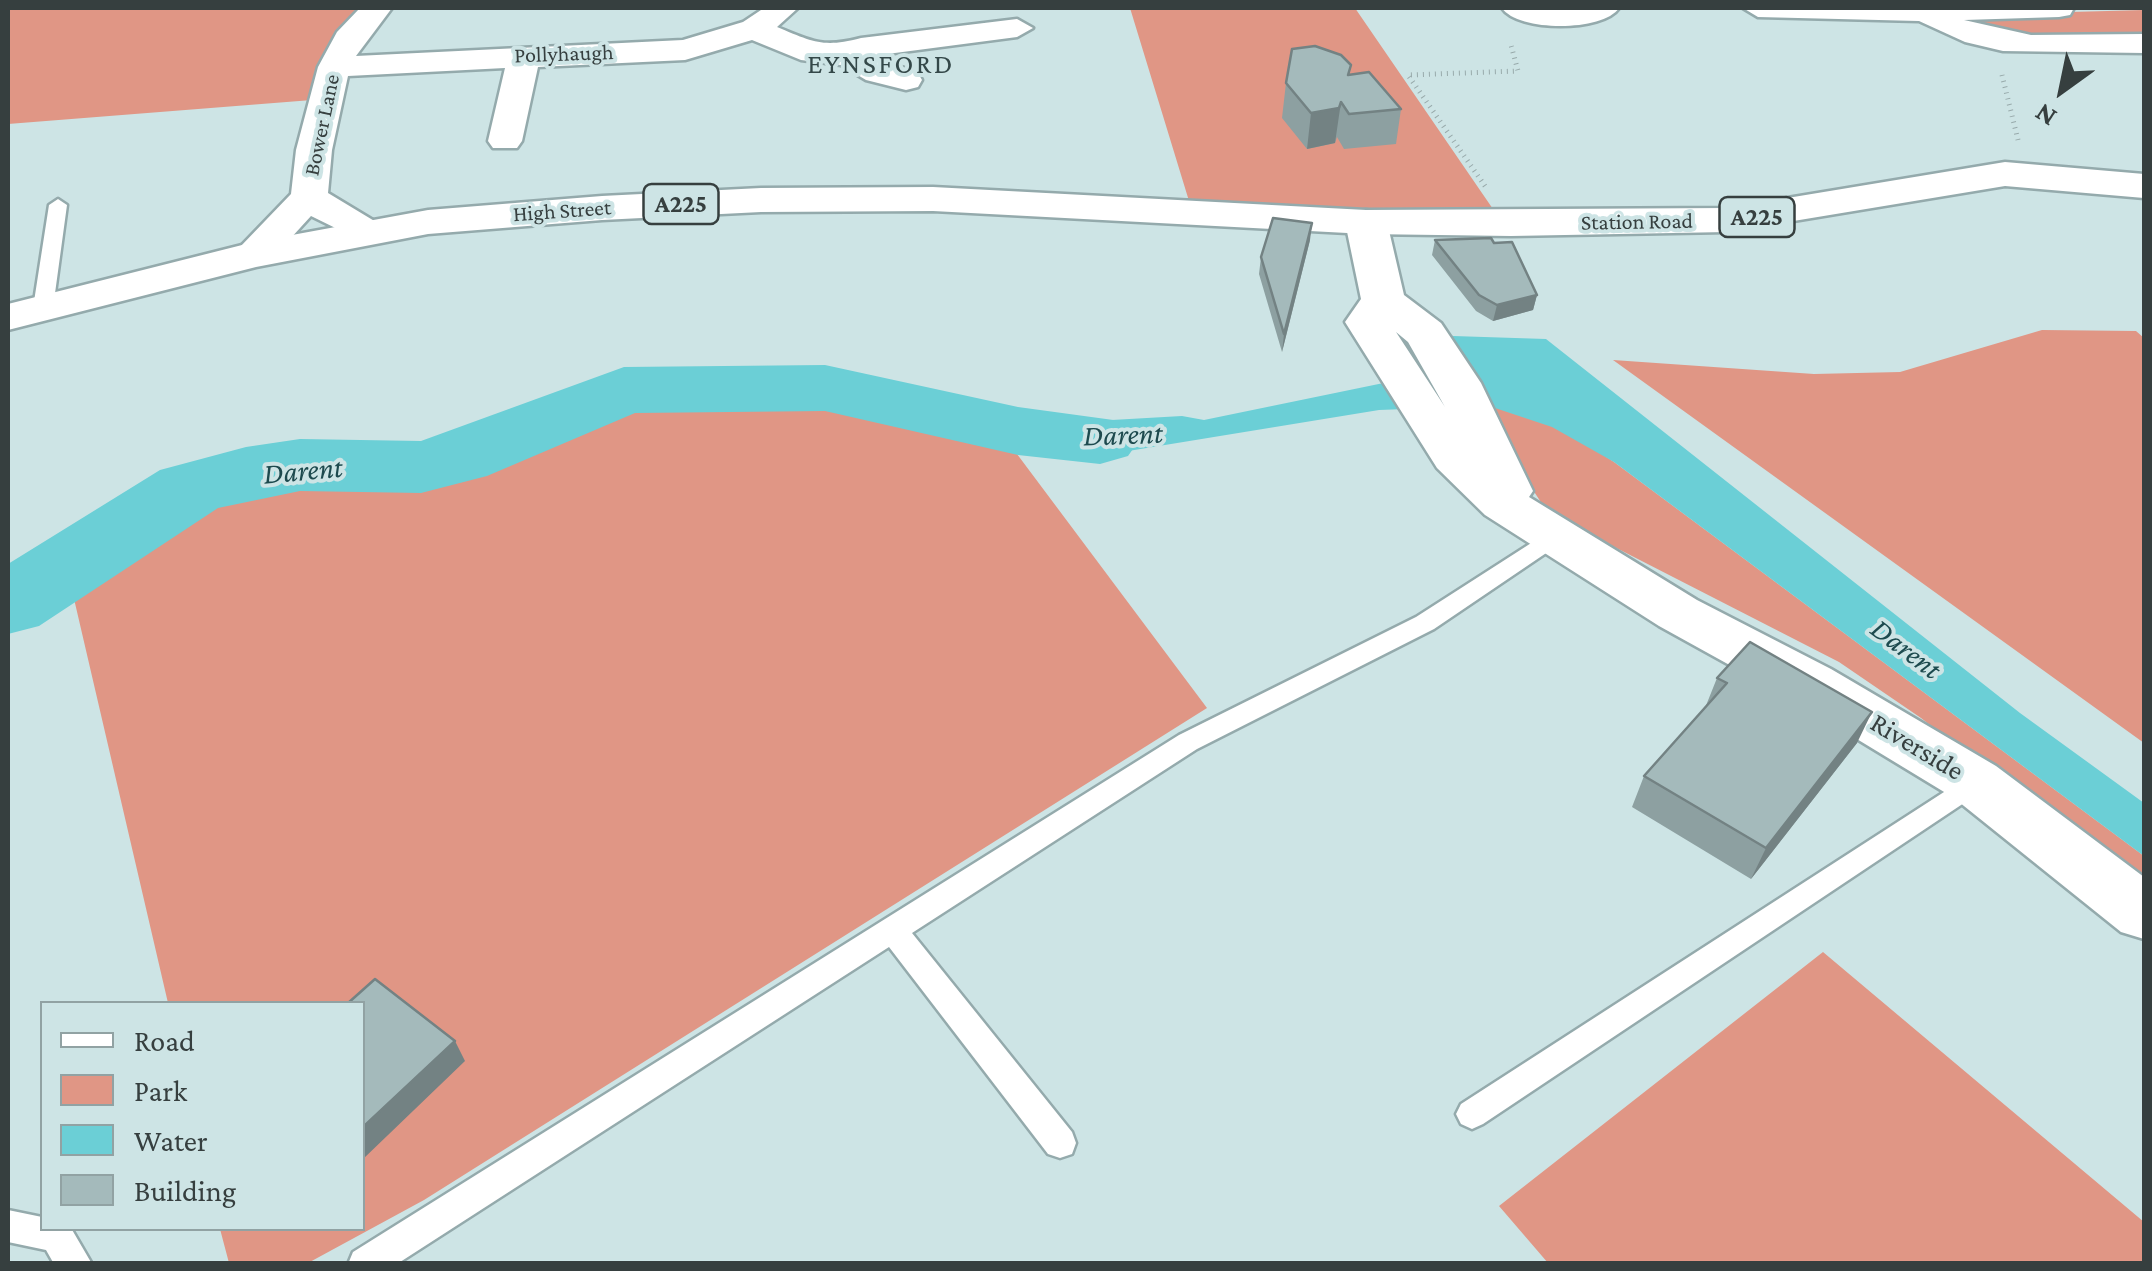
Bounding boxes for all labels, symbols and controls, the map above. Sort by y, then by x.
street label: Pollyhaugh [514,39,614,69]
north arrow [2012,40,2112,140]
district label: EYNSFORD [807,47,955,81]
street label: Bower Lane [298,72,346,178]
text: N [2029,97,2062,134]
road number: A225 [644,184,718,224]
street label: High Street [512,194,612,228]
road number: A225 [1720,197,1794,237]
street label: Station Road [1581,208,1693,236]
water label: Darent [1083,416,1163,454]
water label: Darent [262,450,344,492]
water label: Darent [1863,611,1949,687]
street label: Riverside [1864,706,1970,788]
legend [40,1001,365,1231]
text: Road [134,1024,195,1057]
text: Park [134,1074,187,1107]
text: Water [134,1124,208,1157]
text: Building [134,1174,236,1207]

